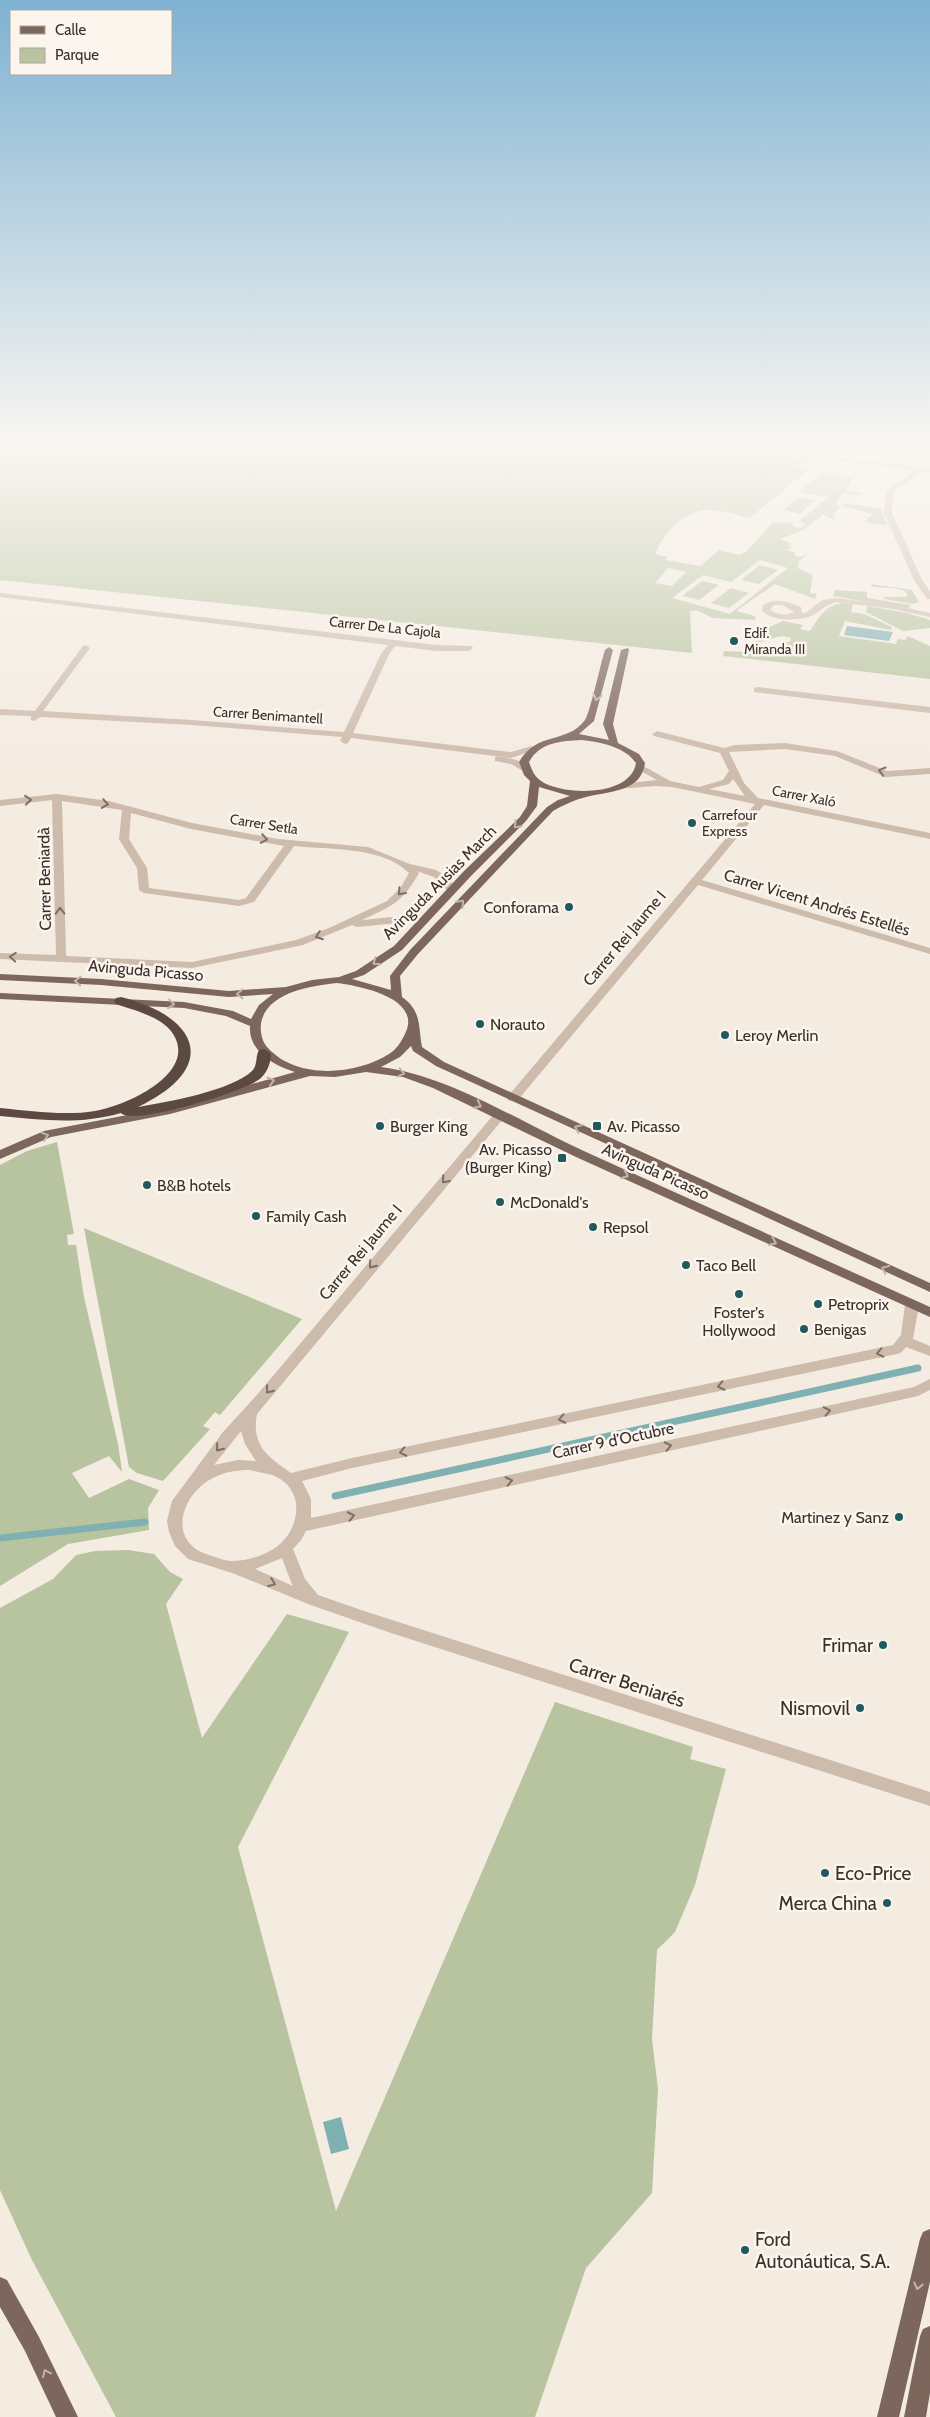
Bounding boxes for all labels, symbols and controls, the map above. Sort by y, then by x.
legend [10,10,172,75]
text: Calle [55,21,86,39]
text: Parque [55,46,99,64]
street label: Carrer De La Cajola [328,612,442,642]
place label: Edif. Miranda III [744,624,805,658]
marker: Edif. Miranda III [728,635,740,647]
one-way arrow [592,693,603,702]
street label: Carrer Benimantell [212,702,324,728]
one-way arrow [878,767,887,777]
street label: Carrer Xaló [771,781,838,811]
one-way arrow [25,795,33,806]
one-way arrow [101,798,110,808]
place label: Carrefour Express [702,806,758,840]
street label: Carrer Setla [229,810,300,838]
marker: Carrefour Express [686,817,698,829]
one-way arrow [514,819,523,828]
street label: Avinguda Ausias March [378,821,500,943]
street label: Carrer Beniardà [34,827,55,931]
one-way arrow [259,833,268,844]
street label: Carrer Vicent Andrés Estellés [722,865,912,940]
one-way arrow [398,887,407,896]
street label: Carrer Rei Jaume I [579,887,670,990]
place label: Conforama [483,898,559,917]
one-way arrow [455,900,464,909]
marker: Conforama [563,901,575,913]
one-way arrow [54,907,65,915]
one-way arrow [315,929,324,940]
one-way arrow [9,951,17,962]
street label: Avinguda Picasso [88,956,204,985]
one-way arrow [373,956,382,965]
one-way arrow [74,975,82,986]
one-way arrow [235,989,243,999]
one-way arrow [167,998,175,1009]
place label: Norauto [490,1015,545,1034]
marker: Norauto [474,1018,486,1030]
place label: Leroy Merlin [735,1026,818,1045]
marker: Leroy Merlin [719,1029,731,1041]
one-way arrow [396,1067,405,1078]
one-way arrow [266,1077,274,1087]
one-way arrow [472,1099,481,1109]
place label: Burger King [390,1117,468,1136]
place label: Av. Picasso [607,1117,680,1136]
marker: Burger King [374,1120,386,1132]
marker: Av. Picasso [591,1120,603,1132]
one-way arrow [574,1123,583,1134]
one-way arrow [40,1132,48,1142]
street label: Avinguda Picasso [599,1139,713,1204]
place label: Av. Picasso (Burger King) [465,1140,552,1177]
marker: Av. Picasso (Burger King) [556,1152,568,1164]
one-way arrow [619,1168,628,1178]
one-way arrow [442,1174,451,1183]
place label: B&B hotels [157,1176,231,1195]
marker: B&B hotels [141,1179,153,1191]
place label: McDonald's [510,1193,589,1212]
marker: McDonald's [494,1196,506,1208]
street label: Carrer Rei Jaume I [315,1201,406,1304]
place label: Family Cash [266,1207,347,1226]
marker: Family Cash [250,1210,262,1222]
place label: Repsol [603,1218,649,1237]
marker: Repsol [587,1221,599,1233]
one-way arrow [767,1235,776,1245]
place label: Taco Bell [696,1256,756,1275]
one-way arrow [370,1259,378,1268]
marker: Taco Bell [680,1259,692,1271]
one-way arrow [881,1264,890,1275]
marker: Foster's Hollywood [733,1288,745,1300]
place label: Petroprix [828,1295,890,1314]
marker: Petroprix [812,1298,824,1310]
place label: Foster's Hollywood [702,1303,776,1340]
place label: Benigas [814,1320,867,1339]
marker: Benigas [798,1323,810,1335]
one-way arrow [876,1347,884,1358]
one-way arrow [716,1380,725,1391]
one-way arrow [265,1385,274,1394]
one-way arrow [822,1406,831,1417]
one-way arrow [557,1413,566,1424]
street label: Carrer 9 d’Octubre [551,1418,676,1463]
one-way arrow [663,1441,672,1452]
one-way arrow [215,1442,224,1451]
one-way arrow [398,1446,407,1457]
one-way arrow [505,1476,514,1487]
place label: Martinez y Sanz [781,1508,889,1527]
one-way arrow [346,1511,355,1522]
marker: Martinez y Sanz [893,1511,905,1523]
one-way arrow [267,1577,276,1588]
place label: Frimar [822,1634,873,1657]
marker: Frimar [877,1639,889,1651]
street label: Carrer Beniarés [566,1653,688,1712]
place label: Nismovil [780,1697,851,1720]
marker: Nismovil [854,1702,866,1714]
place label: Eco-Price [835,1862,911,1885]
marker: Eco-Price [819,1867,831,1879]
place label: Merca China [779,1892,877,1915]
marker: Merca China [881,1897,893,1909]
place label: Ford Autonáutica, S.A. [755,2228,890,2273]
marker: Ford Autonáutica, S.A. [739,2244,751,2256]
one-way arrow [913,2282,924,2291]
one-way arrow [42,2369,52,2378]

